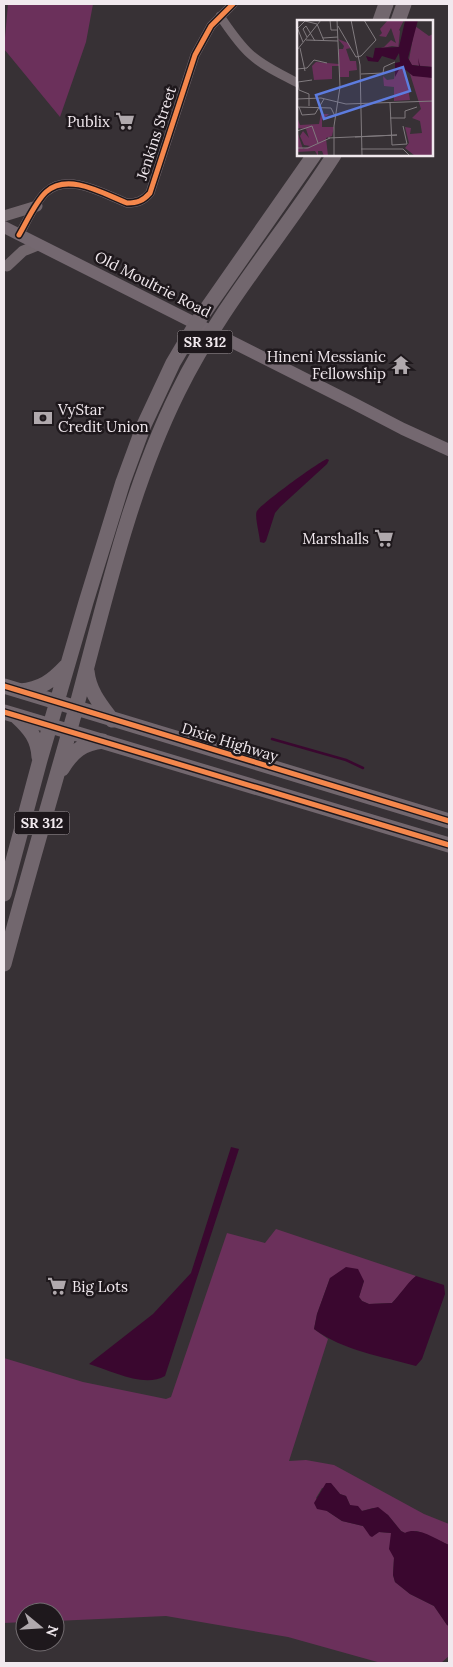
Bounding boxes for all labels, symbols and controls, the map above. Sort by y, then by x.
inset map [297,20,433,156]
street label: Jenkins Street [132,84,180,183]
supermarket icon: Publix [114,110,136,132]
place label: Publix [67,112,110,131]
street label: Old Moultrie Road [92,247,214,321]
road number: SR 312 [178,331,232,354]
place label: Hineni Messianic Fellowship [267,347,386,383]
temple icon: Hineni Messianic Fellowship [390,354,412,376]
place label: VyStar Credit Union [57,400,149,436]
bank icon: VyStar Credit Union [32,407,54,429]
supermarket icon: Marshalls [373,527,395,549]
place label: Marshalls [302,529,369,548]
street label: Dixie Highway [179,718,281,766]
road number: SR 312 [15,811,70,834]
supermarket icon: Big Lots [46,1275,68,1297]
place label: Big Lots [72,1277,128,1296]
north arrow [15,1602,65,1652]
text: N [42,1623,63,1639]

